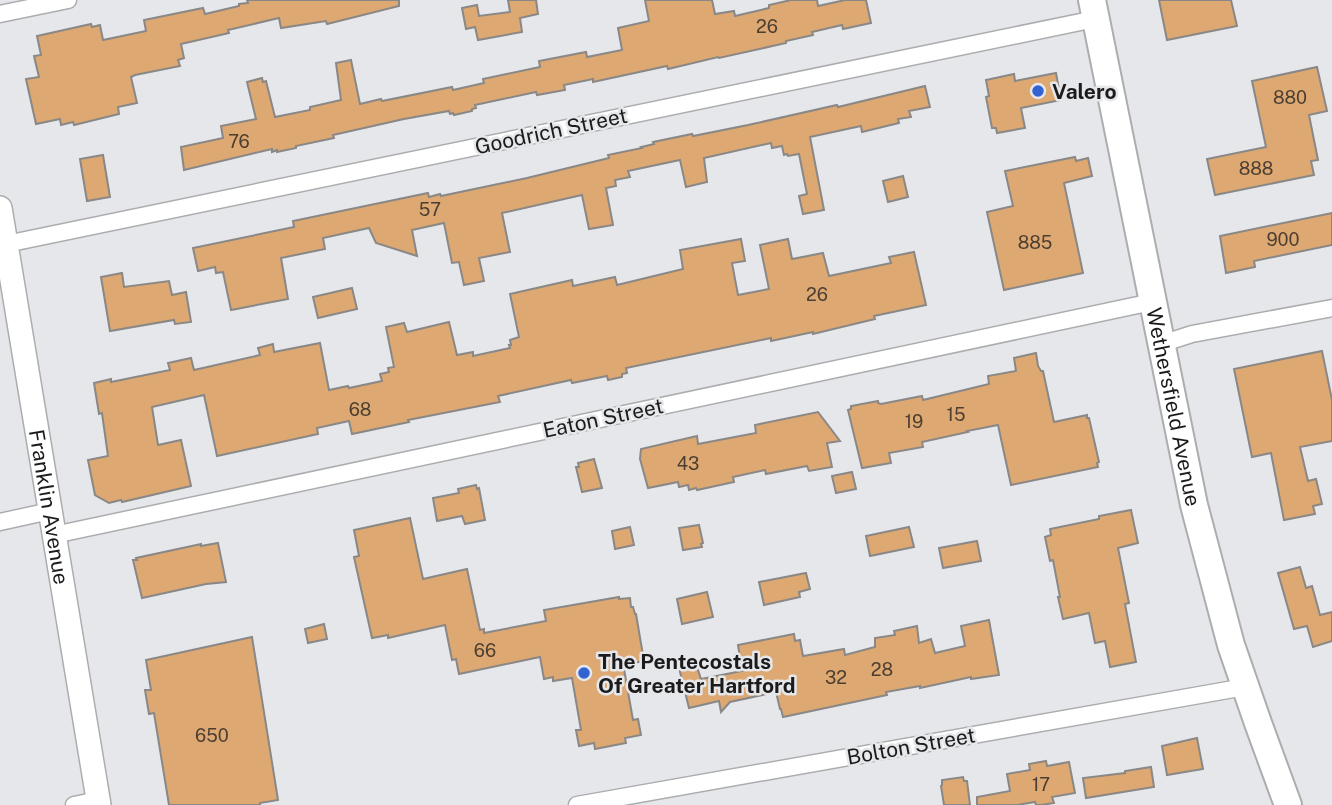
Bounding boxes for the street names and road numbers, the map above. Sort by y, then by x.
street label: Goodrich Street [473,103,629,159]
street label: Wethersfield Avenue [1142,305,1206,508]
street label: Eaton Street [541,393,665,443]
street label: Franklin Avenue [24,427,75,586]
street label: Bolton Street [845,722,977,770]

